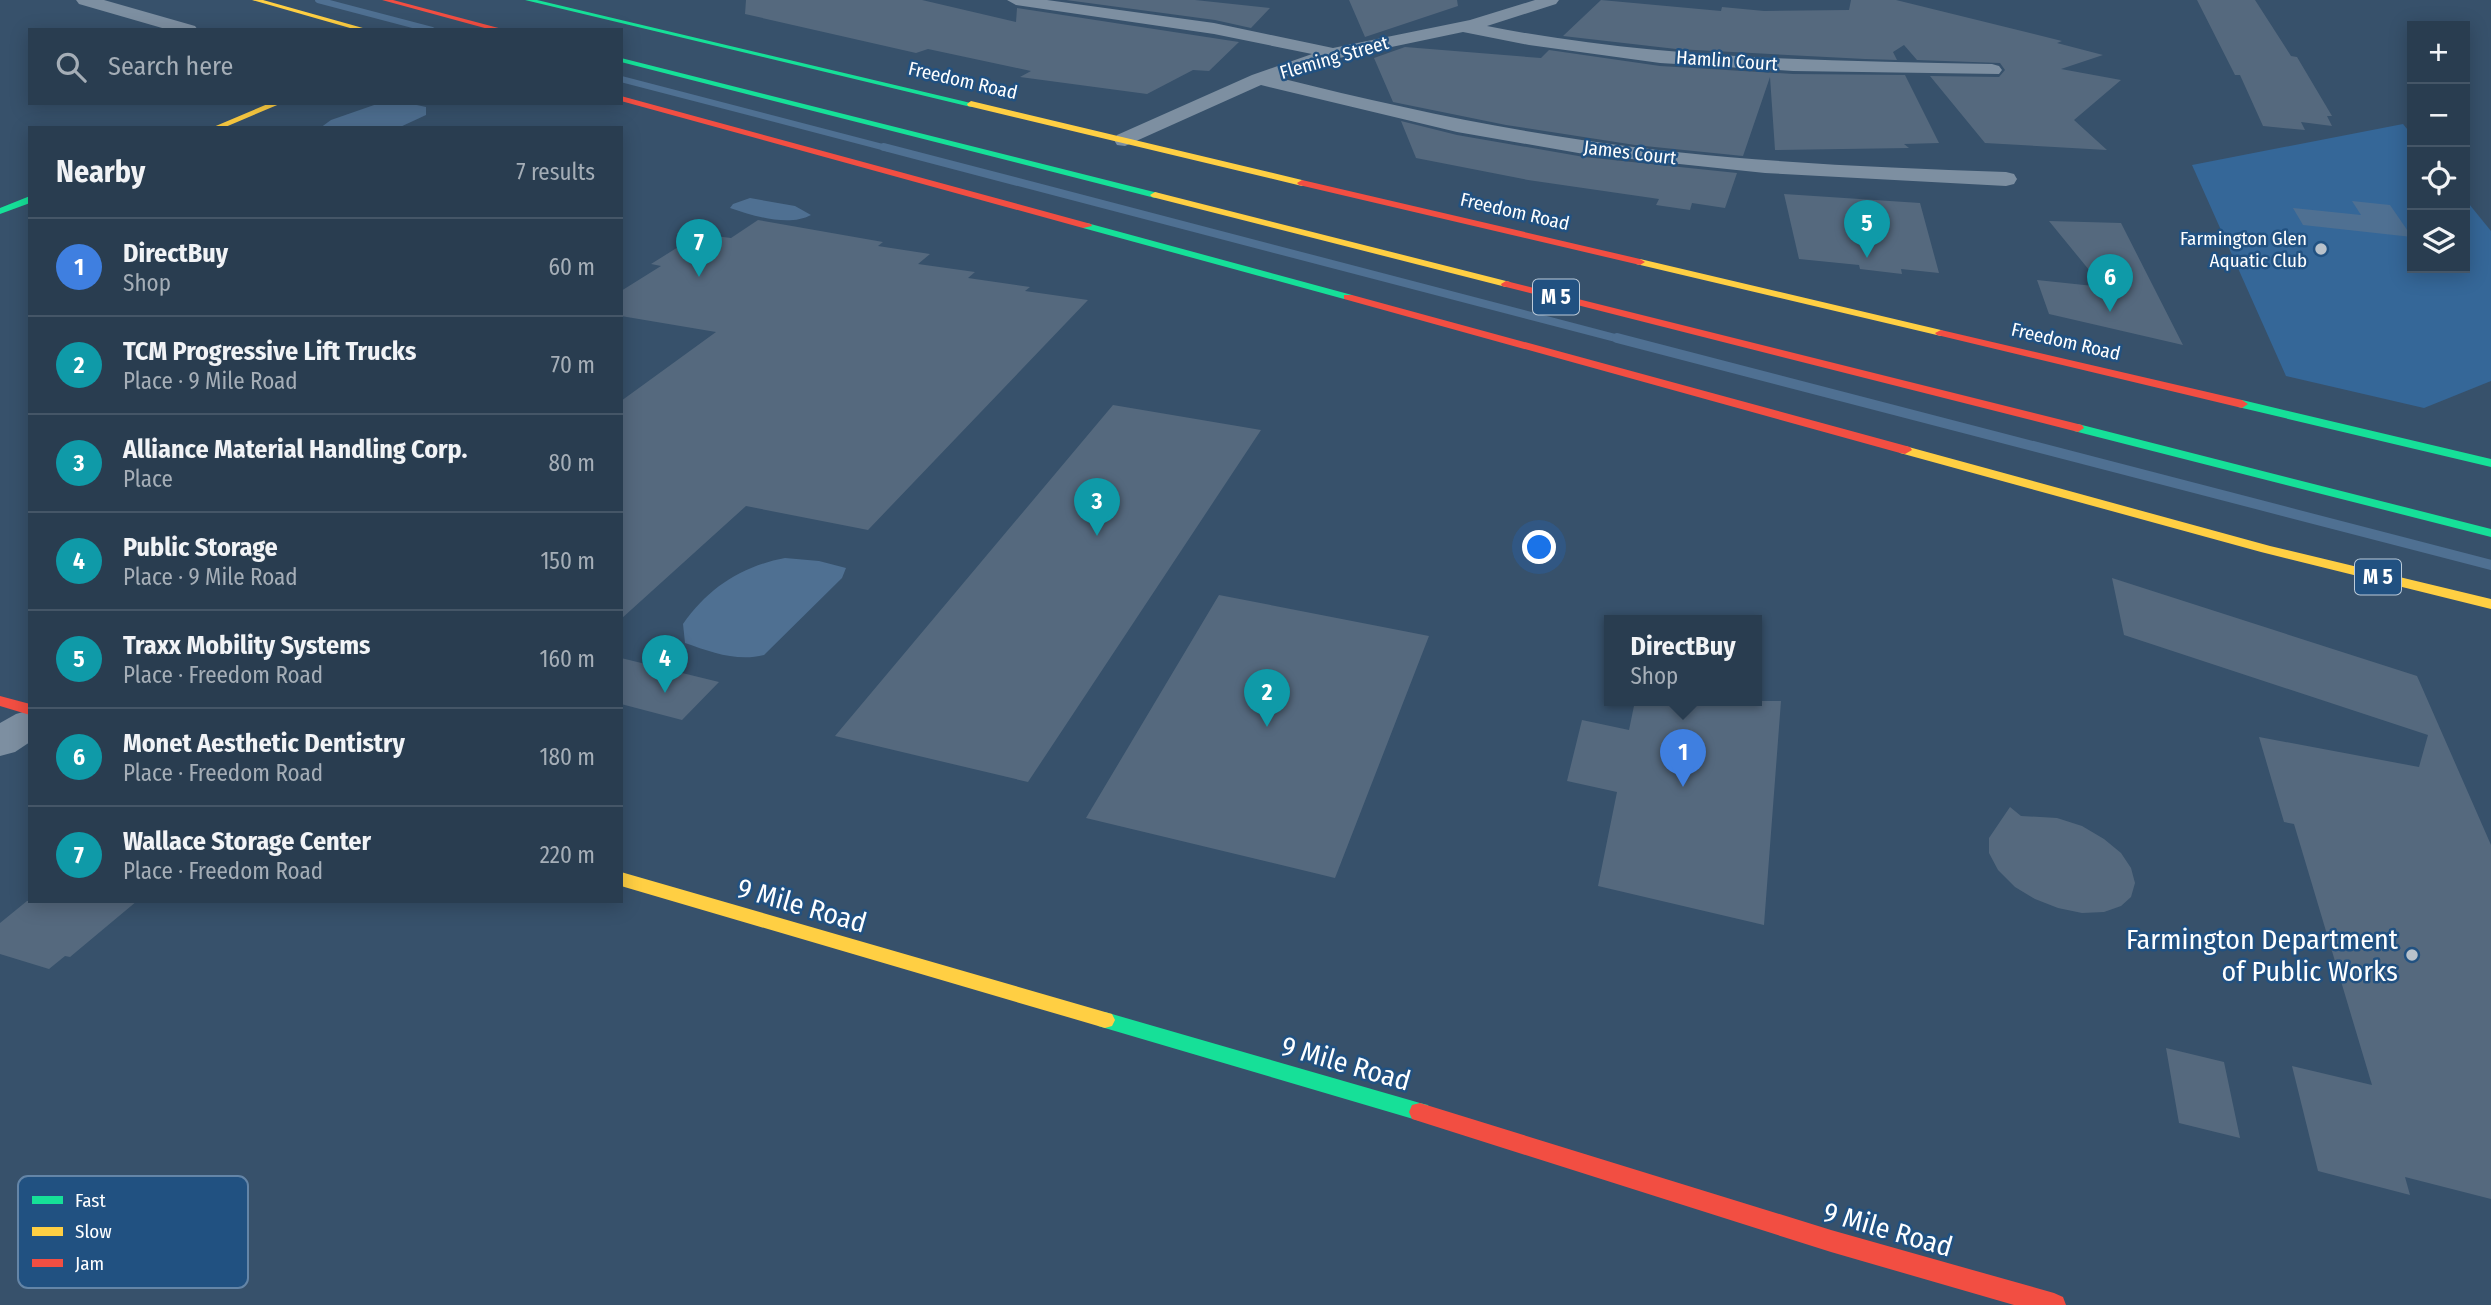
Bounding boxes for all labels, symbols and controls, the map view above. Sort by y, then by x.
map controls [2407,21,2470,273]
button: + [2407,21,2470,84]
search box [28,28,623,105]
street label: Fleming Street [1277,31,1392,84]
street label: Hamlin Court [1675,45,1779,76]
icon: search [52,48,90,86]
text: Search here [108,51,233,82]
street label: Freedom Road [906,57,1020,104]
button: − [2407,84,2470,147]
street label: James Court [1582,135,1678,170]
button: locate [2407,147,2470,210]
text: Nearby [56,154,145,190]
text: 7 results [516,158,595,186]
street label: Freedom Road [1458,188,1572,235]
pin: 5 [1844,200,1890,258]
button: layers [2407,210,2470,273]
pin: 7 [676,219,722,277]
place label: Farmington Glen Aquatic Club [2180,227,2307,272]
text: DirectBuy [123,238,228,269]
marker: Farmington Glen Aquatic Club [2313,241,2329,257]
text: 1 [74,253,84,281]
text: 60 m [549,253,595,281]
pin: 6 [2087,254,2133,312]
text: Shop [123,269,171,297]
road number: M 5 [1533,280,1579,314]
street label: Freedom Road [2009,318,2123,365]
text: TCM Progressive Lift Trucks [123,336,416,367]
text: 2 [74,351,84,379]
text: 70 m [551,351,595,379]
text: Place · 9 Mile Road [123,367,298,395]
text: Alliance Material Handling Corp. [123,434,467,465]
text: 3 [74,449,84,477]
text: 80 m [548,449,595,477]
text: Place [123,465,173,493]
pin: 3 [1074,478,1120,536]
your location [1522,530,1556,564]
text: Public Storage [123,532,278,563]
text: 4 [73,547,85,575]
text: 150 m [540,547,595,575]
road number: M 5 [2355,560,2401,594]
text: Place · 9 Mile Road [123,563,298,591]
popup [1604,615,1762,706]
text: Traxx Mobility Systems [123,630,370,661]
text: DirectBuy [1630,631,1736,662]
pin: 4 [642,635,688,693]
text: 5 [73,645,85,673]
text: 160 m [540,645,595,673]
text: Place · Freedom Road [123,661,323,689]
text: Shop [1630,662,1678,690]
pin: 2 [1244,669,1290,727]
text: Monet Aesthetic Dentistry [123,728,405,759]
pin: 1 [1660,729,1706,787]
text: 6 [73,743,85,771]
text: 180 m [539,743,595,771]
text: Place · Freedom Road [123,759,323,787]
text: Wallace Storage Center [123,826,371,857]
text: 7 [74,841,84,869]
text: 220 m [540,841,595,869]
text: Place · Freedom Road [123,857,323,885]
street label: 9 Mile Road [733,871,870,940]
place label: Farmington Department of Public Works [2126,923,2399,988]
marker: Farmington Department of Public Works [2404,947,2420,963]
street label: 9 Mile Road [1277,1029,1414,1098]
legend [18,1176,248,1288]
text: Fast [75,1189,106,1212]
street label: 9 Mile Road [1819,1195,1956,1264]
text: Slow [75,1220,112,1243]
text: Jam [75,1252,104,1275]

